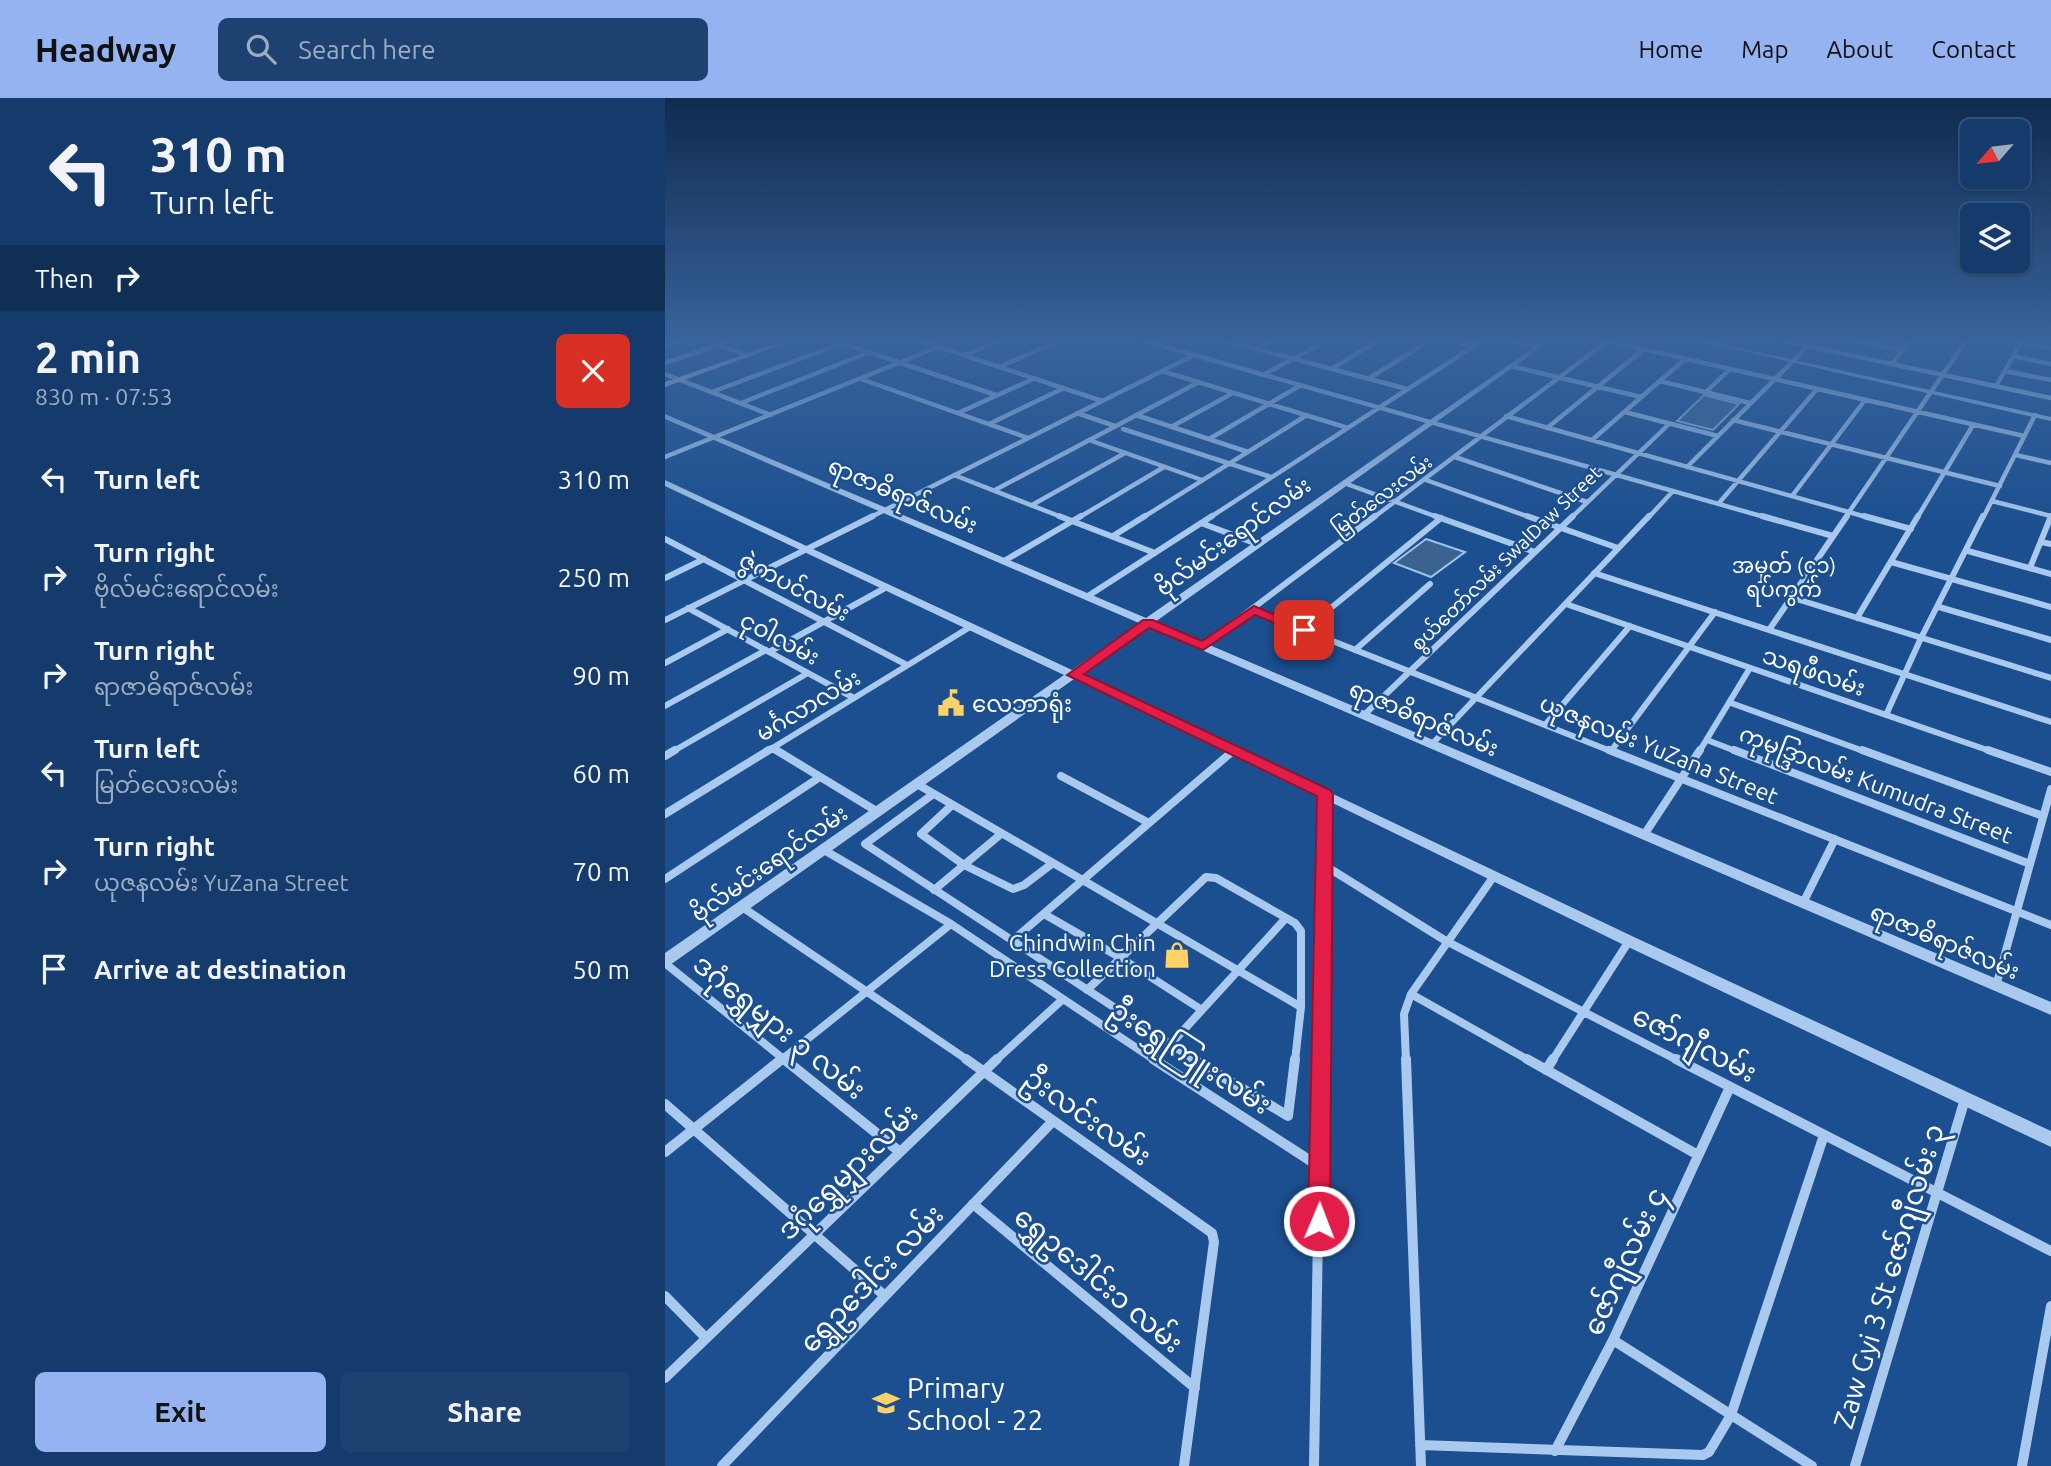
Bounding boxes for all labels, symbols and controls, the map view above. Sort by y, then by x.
search box [218,18,708,81]
icon: search [242,30,280,68]
text: Headway [35,31,176,68]
text: Search here [298,35,436,64]
text: Home [1638,36,1703,63]
text: Map [1741,36,1788,63]
text: About [1826,36,1893,63]
text: Contact [1931,36,2016,63]
north arrow [1960,119,2030,189]
map controls [1960,119,2030,273]
icon: left [35,126,126,217]
text: 310 m [150,126,287,181]
text: Turn left [150,184,274,220]
button: layers [1960,203,2030,273]
icon: right [108,259,146,297]
text: Then [35,264,94,293]
text: 2 min [35,334,141,381]
button: close [556,334,630,408]
text: 830 m · 07:53 [35,384,173,409]
street label: မြတ်လေးလမ်း [1326,448,1439,544]
street label: ရာဇာဓိရာဇ်လမ်း [822,450,982,544]
street label: စွယ်တော်လမ်း SwalDaw Street [1404,459,1610,658]
icon: left [35,460,73,498]
text: Turn left [94,465,200,494]
text: 310 m [558,465,630,494]
street label: ဗိုလ်မင်းရောင်လမ်း [1149,469,1319,606]
text: Turn right [94,538,215,567]
street label: ဇွဲကပင်လမ်း [733,544,856,631]
district label: အမှတ် (၄၁) ရပ်ကွက် [1732,550,1836,607]
icon: right [35,558,73,596]
text: 250 m [558,563,630,592]
text: ဗိုလ်မင်းရောင်လမ်း [94,576,279,601]
pin [1274,600,1334,660]
street label: ငုဝါလမ်း [733,604,825,675]
icon: arrive [1285,611,1323,649]
text: Turn right [94,636,215,665]
street label: သရဖီလမ်း [1757,639,1869,707]
icon: right [35,656,73,694]
text: 90 m [572,661,630,690]
street label: မင်္ဂလာလမ်း [750,662,864,746]
street label: ရာဇာဓိရာဇ်လမ်း [1343,673,1503,767]
text: ရာဇာဓိရာဇ်လမ်း [94,674,253,699]
street label: ယုဇနလမ်း YuZana Street [1534,687,1783,815]
public building icon: လေဘာရုံး [936,688,966,718]
place label: လေဘာရုံး [972,691,1072,723]
street label: ကုမုဒ္ဒြာလမ်း Kumudra Street [1733,718,2017,855]
text: Turn left [94,734,200,763]
icon: left [35,754,73,792]
text: 60 m [572,759,630,788]
text: မြတ်လေးလမ်း [94,772,238,797]
street label: ဗိုလ်မင်းရောင်လမ်း [684,797,856,932]
text: Turn right [94,832,215,861]
icon: right [35,852,73,890]
text: 70 m [572,857,630,886]
text: ယုဇနလမ်း YuZana Street [94,870,349,895]
street label: ရာဇာဓိရာဇ်လမ်း [1864,896,2024,990]
place label: Chindwin Chin Dress Collection [989,930,1156,981]
shop icon: Chindwin Chin Dress Collection [1162,940,1192,970]
street label: ဒဂုံရွှေမျှား ၃ လမ်း [683,946,873,1111]
icon: arrive [35,950,73,988]
text: Arrive at destination [94,955,347,984]
text: 50 m [572,955,630,984]
street label: ဦးရွှေကြူးလမ်း [1100,991,1278,1126]
street label: ဇော်ဂျီလမ်း [1624,997,1763,1095]
street label: ဦးလင်းလမ်း [1014,1059,1159,1178]
street label: ဒဂုံရွှေမျှားလမ်း [769,1095,929,1251]
street label: Zaw Gyi 3 St ဇော်ဂျီလမ်း ၃ [1825,1119,1957,1434]
street label: ဇော်ဂျီလမ်း ၄ [1575,1182,1679,1343]
position arrow [1282,1184,1356,1258]
street label: ရွှေဥဒေါင်း လမ်း [792,1197,955,1363]
street label: ရွှေဥဒေါင်း၁ လမ်း [1004,1198,1191,1364]
button: Exit [35,1372,326,1452]
button: Share [340,1372,630,1452]
place label: Primary School - 22 [907,1372,1043,1435]
school or university icon: Primary School - 22 [871,1388,901,1418]

